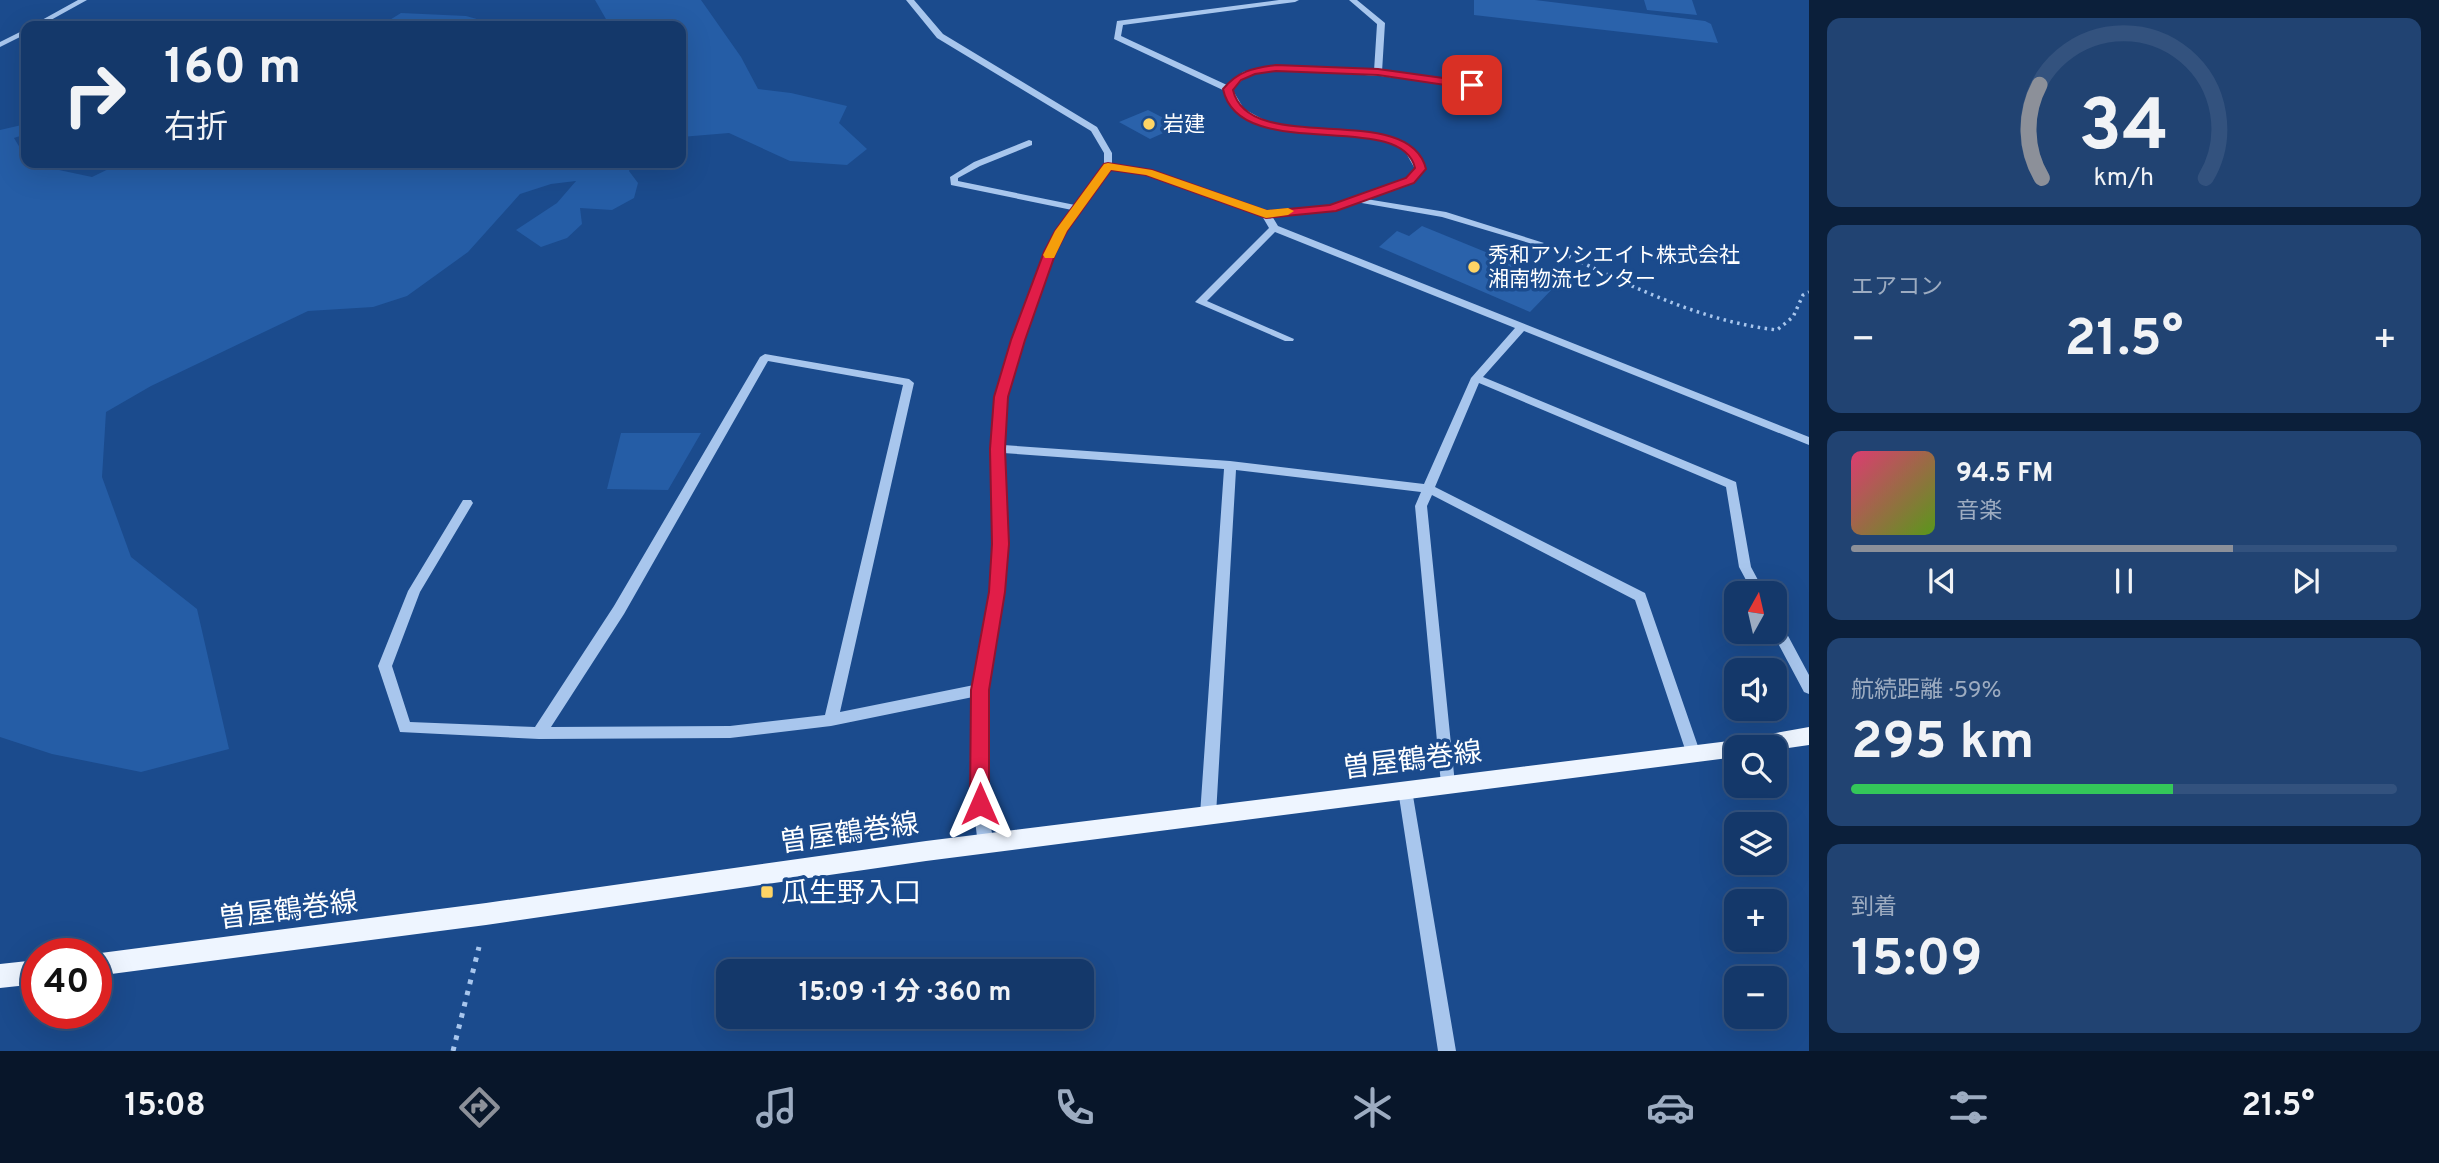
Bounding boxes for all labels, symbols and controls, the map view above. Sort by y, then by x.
text: 160 m [164,39,301,101]
icon: right [49,49,140,140]
pin [1442,55,1502,115]
icon: arrive [1453,66,1491,104]
text: 34 [2079,85,2169,177]
text: 右折 [164,109,228,149]
place label: 岩建 [1163,112,1205,139]
marker: 岩建 [1141,116,1157,132]
text: km/h [2094,163,2154,195]
place label: 秀和アソシエイト株式会社 湘南物流センター [1488,243,1740,294]
marker: 秀和アソシエイト株式会社 湘南物流センター [1466,259,1482,275]
text: エアコン [1851,274,1943,303]
text: 21.5° [2065,308,2183,374]
text: − [1851,317,1876,366]
text: + [2372,317,2397,366]
text: 94.5 FM [1956,458,2053,491]
text: 音楽 [1956,498,2002,527]
icon: previous [1923,562,1961,600]
icon: pause [2105,562,2143,600]
icon: next [2287,562,2325,600]
north arrow [1724,581,1787,644]
map controls [1724,581,1787,1029]
button: sound [1724,658,1787,721]
text: 航続距離 · 59% [1851,677,2002,706]
text: 295 km [1851,711,2034,777]
button: search [1724,735,1787,798]
street label: 曽屋鶴巻線 [1341,736,1484,788]
position arrow [943,767,1017,841]
street label: 曽屋鶴巻線 [778,807,921,863]
button: layers [1724,812,1787,875]
place label: 瓜生野入口 [781,877,921,913]
marker: 瓜生野入口 [759,884,775,900]
street label: 曽屋鶴巻線 [217,886,360,938]
button: + [1724,889,1787,952]
text: 到着 [1851,894,1897,923]
text: 15:09 [1851,928,1982,994]
speed limit sign: 40 [21,938,112,1029]
button: − [1724,966,1787,1029]
text: 15:09 · 1 分 · 360 m [799,977,1011,1010]
icon: directions [455,1083,504,1132]
icon: music [752,1083,801,1132]
icon: phone [1050,1083,1099,1132]
icon: climate [1348,1083,1397,1132]
icon: car [1646,1083,1695,1132]
icon: filters [1944,1083,1993,1132]
text: 15:08 [124,1087,206,1127]
text: 21.5° [2241,1087,2315,1127]

